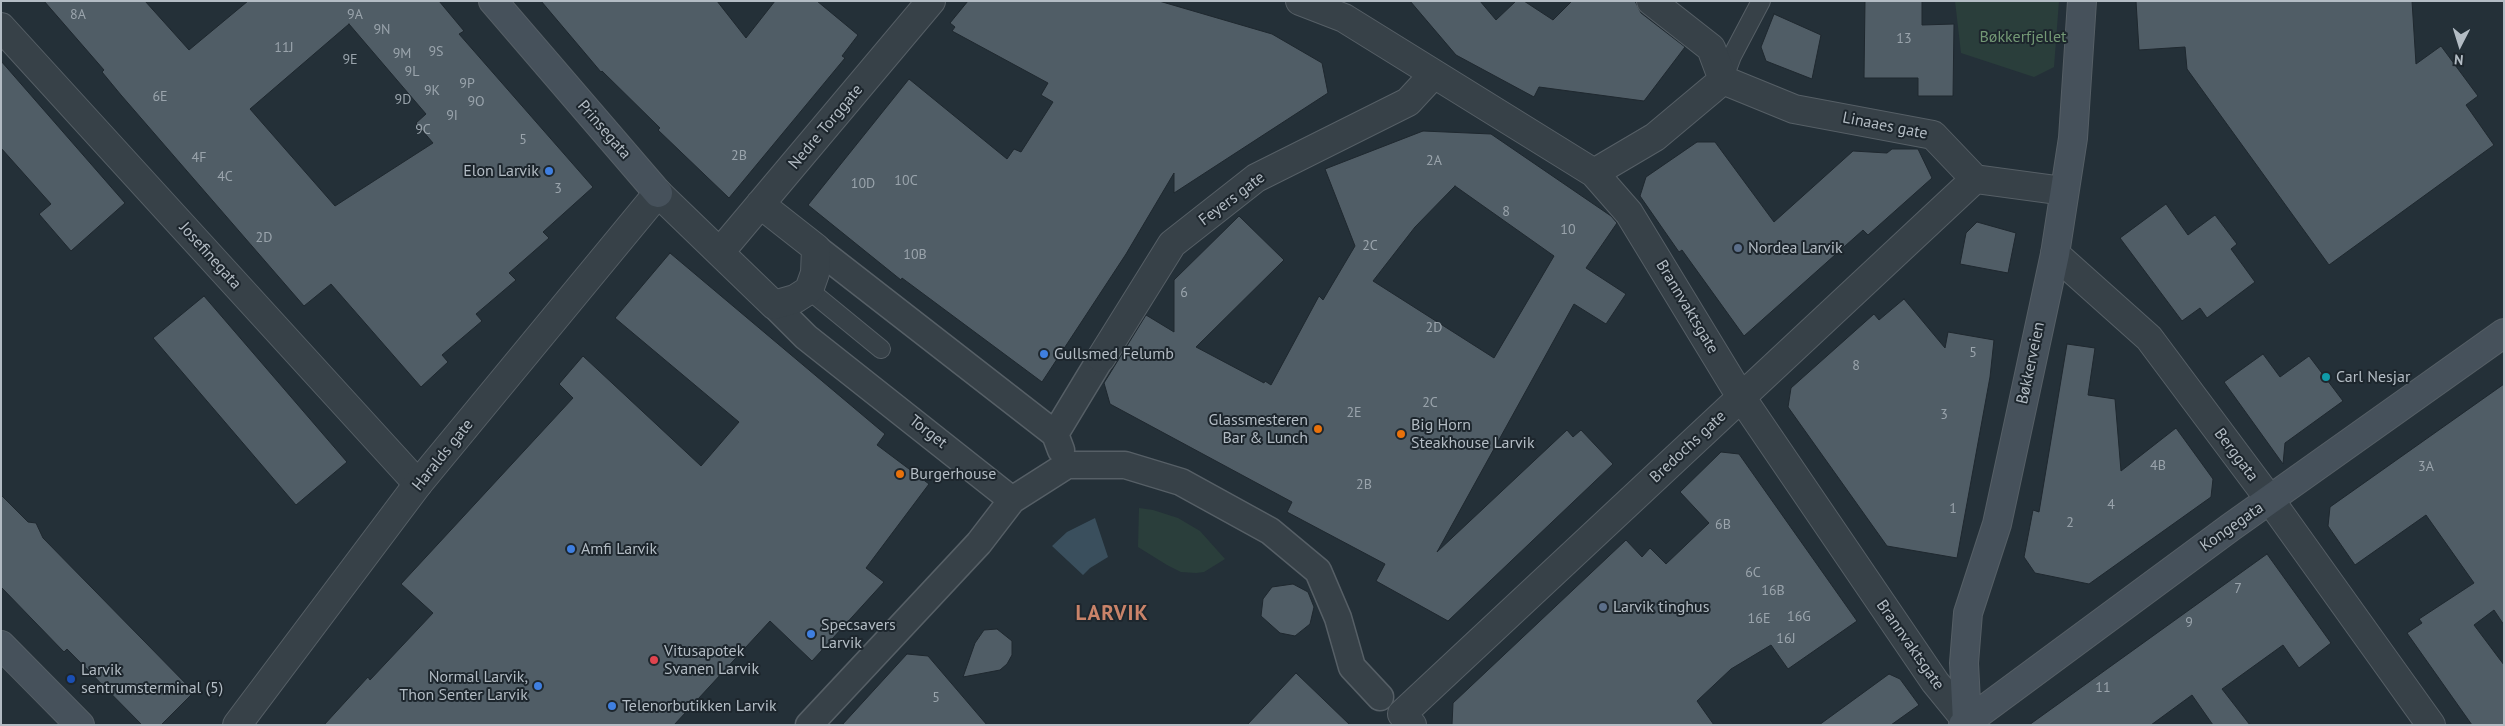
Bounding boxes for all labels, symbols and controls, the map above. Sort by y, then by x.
house number: 8A [70,7,86,23]
house number: 9A [347,7,363,23]
north arrow [2435,20,2485,70]
house number: 9N [373,22,391,38]
park label: Bøkkerfjellet [1979,27,2067,47]
house number: 13 [1896,31,1912,47]
house number: 11J [274,40,294,56]
house number: 9S [428,44,444,60]
house number: 9M [393,46,411,62]
text: N [2453,51,2464,69]
house number: 9E [342,52,358,68]
house number: 9L [405,64,419,80]
house number: 9P [459,76,475,92]
street label: Nedre Torggate [785,81,867,173]
house number: 9K [424,83,440,99]
house number: 6E [152,89,168,105]
house number: 9D [395,92,411,108]
house number: 9O [467,94,485,110]
street label: Prinsegata [573,97,635,163]
house number: 9I [446,108,458,124]
street label: Linaaes gate [1841,108,1929,144]
house number: 9C [415,122,431,138]
house number: 5 [519,132,527,148]
house number: 2B [731,148,747,164]
house number: 4F [192,150,206,166]
house number: 2A [1426,153,1442,169]
place label: Elon Larvik [463,161,539,181]
marker: Elon Larvik [543,165,555,177]
street label: Feyers gate [1195,168,1269,230]
house number: 4C [217,169,233,185]
house number: 10C [894,173,918,189]
house number: 10D [851,176,875,192]
house number: 3 [554,181,562,197]
house number: 8 [1502,204,1510,220]
street label: Josefinegata [175,219,245,293]
house number: 10 [1560,222,1576,238]
house number: 2D [256,230,272,246]
house number: 2C [1362,238,1378,254]
place label: Nordea Larvik [1748,238,1843,258]
marker: Nordea Larvik [1732,242,1744,254]
house number: 10B [903,247,927,263]
street label: Brannvaktsgate [1652,257,1722,357]
house number: 6 [1180,285,1188,301]
house number: 2D [1426,320,1442,336]
street label: Bøkkerveien [2013,320,2049,406]
place label: Gullsmed Felumb [1054,344,1174,364]
house number: 5 [1969,345,1977,361]
marker: Gullsmed Felumb [1038,348,1050,360]
house number: 8 [1852,358,1860,374]
place label: Carl Nesjar [2336,367,2410,387]
marker: Carl Nesjar [2320,371,2332,383]
house number: 2C [1422,395,1438,411]
house number: 2E [1346,405,1362,421]
street label: Bredochs gate [1646,407,1730,487]
house number: 3 [1940,407,1948,423]
place label: Glassmesteren Bar & Lunch [1209,410,1308,448]
street label: Torget [905,411,951,453]
street label: Haralds gate [408,415,478,495]
place label: Big Horn Steakhouse Larvik [1411,415,1535,453]
marker: Glassmesteren Bar & Lunch [1312,423,1324,435]
street label: Berggata [2210,425,2262,485]
marker: Big Horn Steakhouse Larvik [1395,428,1407,440]
house number: 4B [2150,458,2166,474]
house number: 3A [2418,459,2434,475]
place label: Burgerhouse [910,464,996,484]
marker: Burgerhouse [894,468,906,480]
house number: 2B [1356,477,1372,493]
house number: 4 [2107,497,2115,513]
street label: Kongegata [2197,498,2267,556]
house number: 1 [1949,501,1957,517]
house number: 2 [2066,515,2074,531]
house number: 6B [1715,517,1731,533]
place label: Amfi Larvik [581,539,657,559]
marker: Amfi Larvik [565,543,577,555]
house number: 6C [1745,565,1761,581]
house number: 7 [2234,581,2242,597]
house number: 16B [1761,583,1785,599]
street label: Brannvaktsgate [1872,596,1948,694]
place label: Larvik tinghus [1613,597,1709,617]
district label: LARVIK [1075,601,1149,627]
marker: Larvik tinghus [1597,601,1609,613]
house number: 16G [1787,609,1811,625]
house number: 16E [1748,611,1770,627]
place label: Specsavers Larvik [821,615,896,653]
house number: 9 [2185,615,2193,631]
marker: Specsavers Larvik [805,628,817,640]
house number: 16J [1776,631,1796,647]
place label: Vitusapotek Svanen Larvik [664,641,759,679]
marker: Vitusapotek Svanen Larvik [648,654,660,666]
place label: Larvik sentrumsterminal (5) [81,660,223,698]
place label: Normal Larvik, Thon Senter Larvik [399,667,528,705]
marker: Larvik sentrumsterminal (5) [65,673,77,685]
marker: Normal Larvik, Thon Senter Larvik [532,680,544,692]
house number: 11 [2095,680,2111,696]
house number: 5 [932,690,940,706]
place label: Telenorbutikken Larvik [622,696,777,716]
marker: Telenorbutikken Larvik [606,700,618,712]

